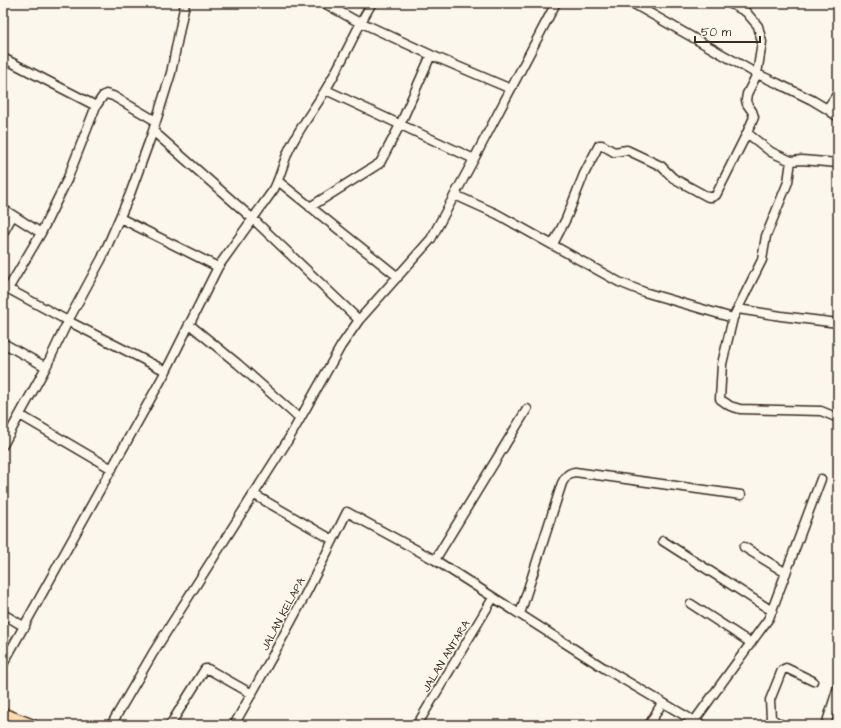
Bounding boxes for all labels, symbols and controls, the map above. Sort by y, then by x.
scale bar [695,18,760,44]
text: 50 m [701,24,732,41]
street label: JALAN KELAPA [257,575,309,653]
street label: JALAN ANTARA [419,617,473,695]

